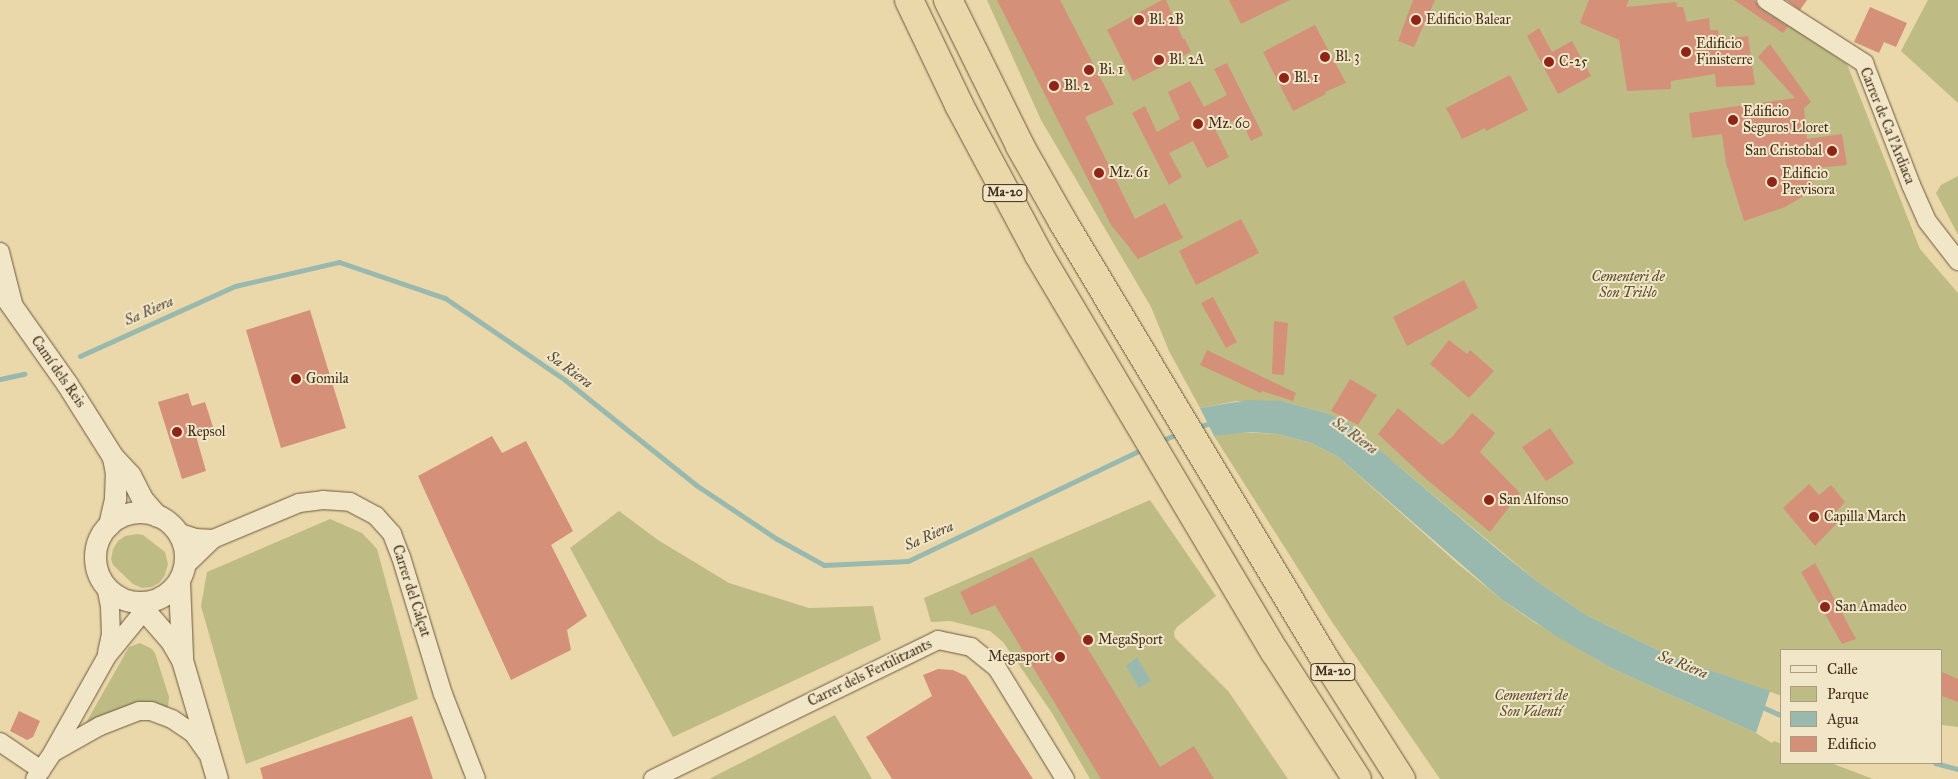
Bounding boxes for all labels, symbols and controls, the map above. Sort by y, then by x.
place label: Bl. 2B [1149,12,1184,28]
place label: Edificio Balear [1426,12,1511,28]
marker: Bl. 2B [1133,14,1145,26]
marker: Edificio Balear [1410,14,1422,26]
place label: Edificio Finisterre [1696,36,1753,68]
marker: Edificio Finisterre [1680,46,1692,58]
place label: Bl. 3 [1335,49,1360,65]
marker: Bl. 3 [1319,51,1331,63]
place label: Bl. 2A [1169,52,1204,68]
marker: Bl. 2A [1153,54,1165,66]
place label: C-25 [1559,54,1588,70]
marker: C-25 [1543,56,1555,68]
place label: Bi. 1 [1099,62,1124,78]
marker: Bi. 1 [1083,64,1095,76]
street label: Carrer de Ca l'Ardiaca [1856,65,1918,187]
place label: Bl. 1 [1294,70,1318,86]
marker: Bl. 1 [1278,72,1290,84]
place label: Bl. 2 [1064,78,1090,94]
marker: Bl. 2 [1048,80,1060,92]
place label: Edificio Seguros Lloret [1743,104,1829,136]
marker: Edificio Seguros Lloret [1727,114,1739,126]
place label: Mz. 60 [1208,116,1250,132]
marker: Mz. 60 [1192,118,1204,130]
place label: San Cristobal [1745,143,1822,159]
marker: San Cristobal [1826,145,1838,157]
place label: Mz. 61 [1109,165,1148,181]
place label: Edificio Previsora [1782,166,1835,198]
marker: Mz. 61 [1093,167,1105,179]
marker: Edificio Previsora [1766,176,1778,188]
road number: Ma-20 [981,184,1029,202]
park label: Cementeri de Son Tril·lo [1591,269,1665,302]
water label: Sa Riera [122,292,176,330]
street label: Camí dels Reis [27,333,89,411]
water label: Sa Riera [544,348,596,392]
place label: Gomila [306,371,349,387]
marker: Gomila [290,373,302,385]
water label: Sa Riera [1329,414,1381,458]
place label: Repsol [187,424,226,440]
marker: Repsol [171,426,183,438]
place label: San Alfonso [1499,492,1568,508]
marker: San Alfonso [1483,494,1495,506]
place label: Capilla March [1824,509,1906,525]
marker: Capilla March [1808,511,1820,523]
water label: Sa Riera [902,517,956,555]
street label: Carrer del Calçat [388,543,434,639]
place label: San Amadeo [1835,599,1907,615]
marker: San Amadeo [1819,601,1831,613]
place label: MegaSport [1098,632,1163,648]
marker: MegaSport [1082,634,1094,646]
street label: Carrer dels Fertilitzants [805,636,935,710]
water label: Sa Riera [1656,647,1710,683]
place label: Megasport [988,649,1050,665]
legend [1780,649,1943,764]
marker: Megasport [1054,651,1066,663]
text: Calle [1827,660,1858,678]
road number: Ma-20 [1309,662,1357,682]
text: Parque [1827,685,1869,703]
park label: Cementeri de Son Valentí [1494,688,1568,720]
text: Agua [1827,710,1859,728]
text: Edificio [1827,735,1876,753]

